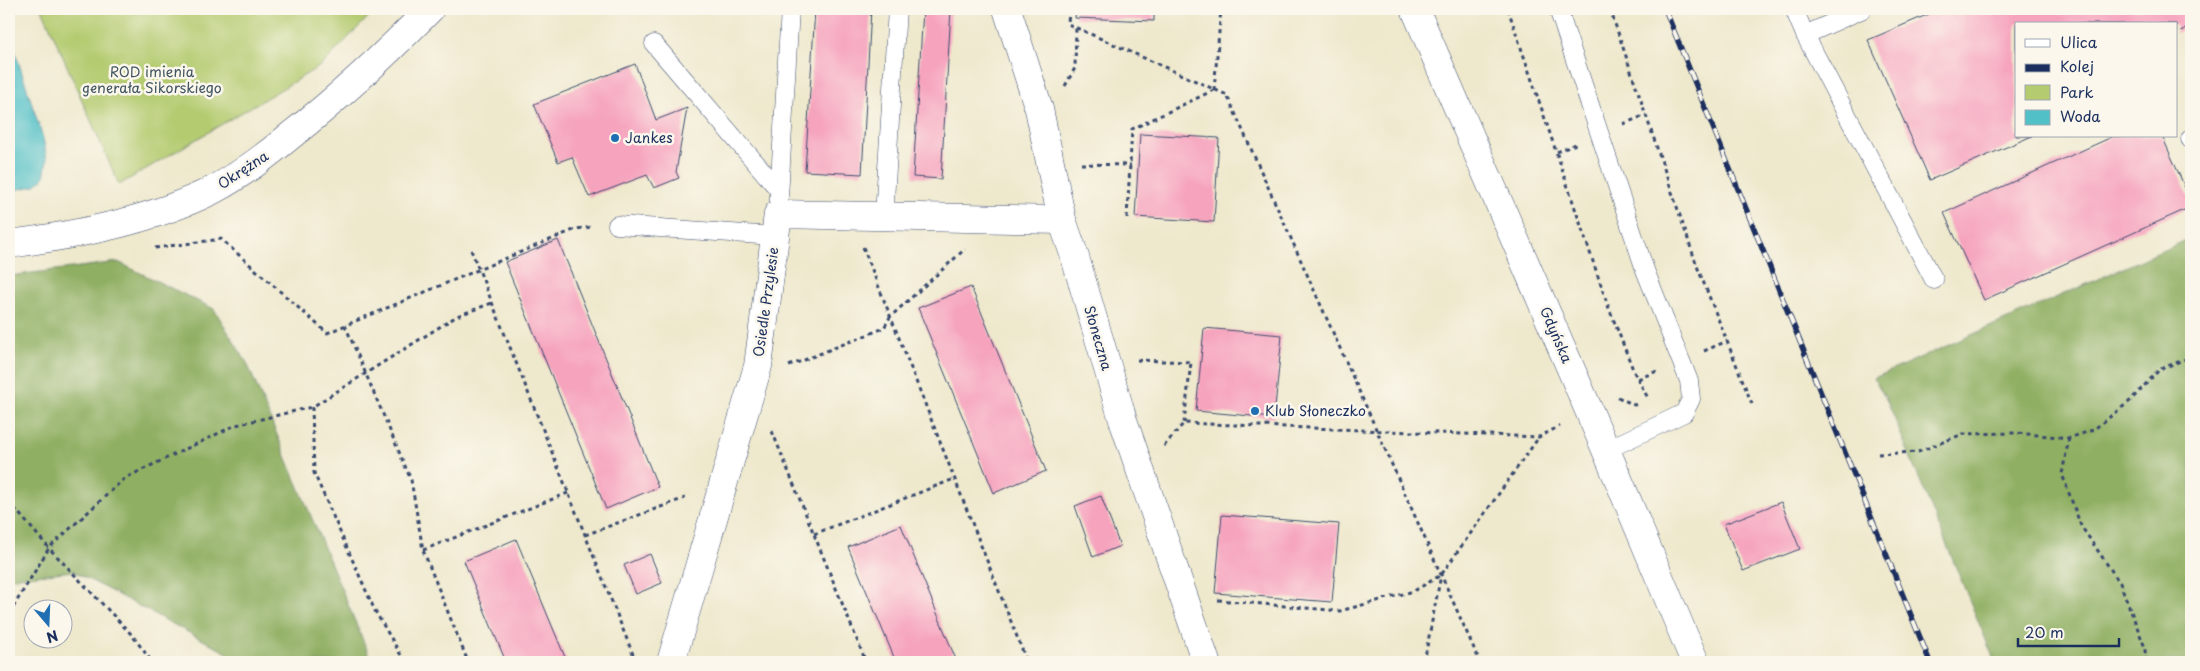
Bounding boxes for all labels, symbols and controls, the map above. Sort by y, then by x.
legend [2015,22,2178,138]
text: Ulica [2060,30,2098,53]
text: Kolej [2060,54,2094,77]
park label: ROD imienia generała Sikorskiego [82,61,222,98]
text: Park [2060,80,2094,103]
text: Woda [2060,104,2101,127]
place label: Jankes [625,127,673,148]
marker: Jankes [609,132,621,144]
street label: Okrężna [213,145,272,194]
street label: Osiedle Przylesie [747,246,784,358]
street label: Słoneczna [1079,303,1118,373]
street label: Gdyńska [1535,303,1578,367]
place label: Klub Słoneczko [1265,400,1366,421]
marker: Klub Słoneczko [1249,405,1261,417]
north arrow [22,598,72,648]
scale bar [2018,616,2119,648]
text: 20 m [2025,620,2064,643]
text: N [44,625,61,648]

